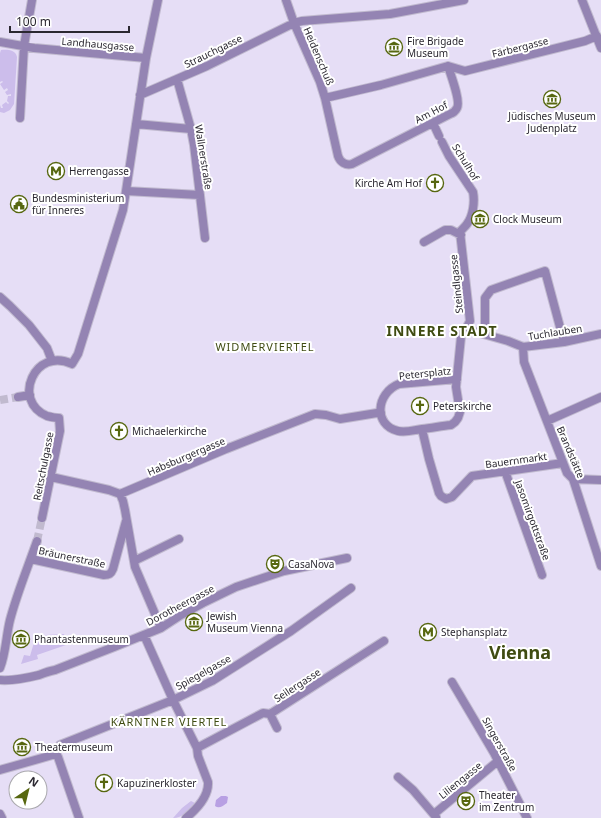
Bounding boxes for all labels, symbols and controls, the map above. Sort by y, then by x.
scale bar [10,8,129,34]
text: 100 m [16,13,51,30]
street label: Heidenschuß [300,25,338,87]
street label: Strauchgasse [182,31,245,71]
street label: Färbergasse [490,33,550,61]
street label: Landhausgasse [61,34,135,54]
place label: Fire Brigade Museum [407,34,464,60]
museum icon: Fire Brigade Museum [384,37,404,57]
museum icon: Jüdisches Museum Judenplatz [542,89,562,109]
street label: Am Hof [412,97,450,126]
place label: Jüdisches Museum Judenplatz [507,109,596,135]
street label: Wallnerstraße [192,123,216,191]
street label: Schulhof [449,141,483,184]
metro station icon: Herrengasse [46,161,66,181]
place label: Herrengasse [69,164,129,178]
church icon: Kirche Am Hof [425,173,445,193]
place label: Kirche Am Hof [355,176,423,190]
place label: Bundesministerium für Inneres [32,191,124,217]
public building icon: Bundesministerium für Inneres [9,194,29,214]
museum icon: Clock Museum [470,209,490,229]
place label: Clock Museum [493,212,562,226]
street label: Steindlgasse [446,253,466,314]
district label: INNERE STADT [386,321,498,340]
street label: Tuchlauben [527,321,583,343]
district label: WIDMERVIERTEL [215,339,315,354]
street label: Petersplatz [398,363,452,383]
church icon: Peterskirche [410,396,430,416]
place label: Peterskirche [433,399,492,413]
church icon: Michaelerkirche [109,421,129,441]
place label: Michaelerkirche [132,424,207,438]
street label: Brandstätte [554,424,588,480]
street label: Reitschulgasse [29,430,57,501]
street label: Habsburgergasse [145,433,227,479]
street label: Bauernmarkt [484,449,548,471]
street label: Jasomirgottstraße [512,477,554,562]
street label: Bräunerstraße [37,543,107,571]
theatre icon: CasaNova [265,554,285,574]
place label: CasaNova [288,557,334,571]
street label: Dorotheergasse [143,581,217,629]
place label: Jewish Museum Vienna [206,609,283,635]
museum icon: Jewish Museum Vienna [184,612,204,632]
metro station icon: Stephansplatz [418,622,438,642]
place label: Stephansplatz [441,625,508,639]
museum icon: Phantastenmuseum [11,629,31,649]
place label: Phantastenmuseum [34,632,129,646]
district label: Vienna [489,640,551,664]
street label: Spiegelgasse [173,651,233,693]
street label: Seilergasse [271,665,323,705]
district label: KÄRNTNER VIERTEL [111,714,227,729]
street label: Singerstraße [479,714,521,774]
museum icon: Theatermuseum [12,737,32,757]
place label: Theatermuseum [35,740,113,754]
street label: Liliengasse [435,758,485,802]
north arrow [8,770,48,810]
text: N [26,773,42,790]
church icon: Kapuzinerkloster [94,773,114,793]
place label: Kapuzinerkloster [117,776,197,790]
place label: Theater im Zentrum [479,788,534,814]
theatre icon: Theater im Zentrum [456,791,476,811]

